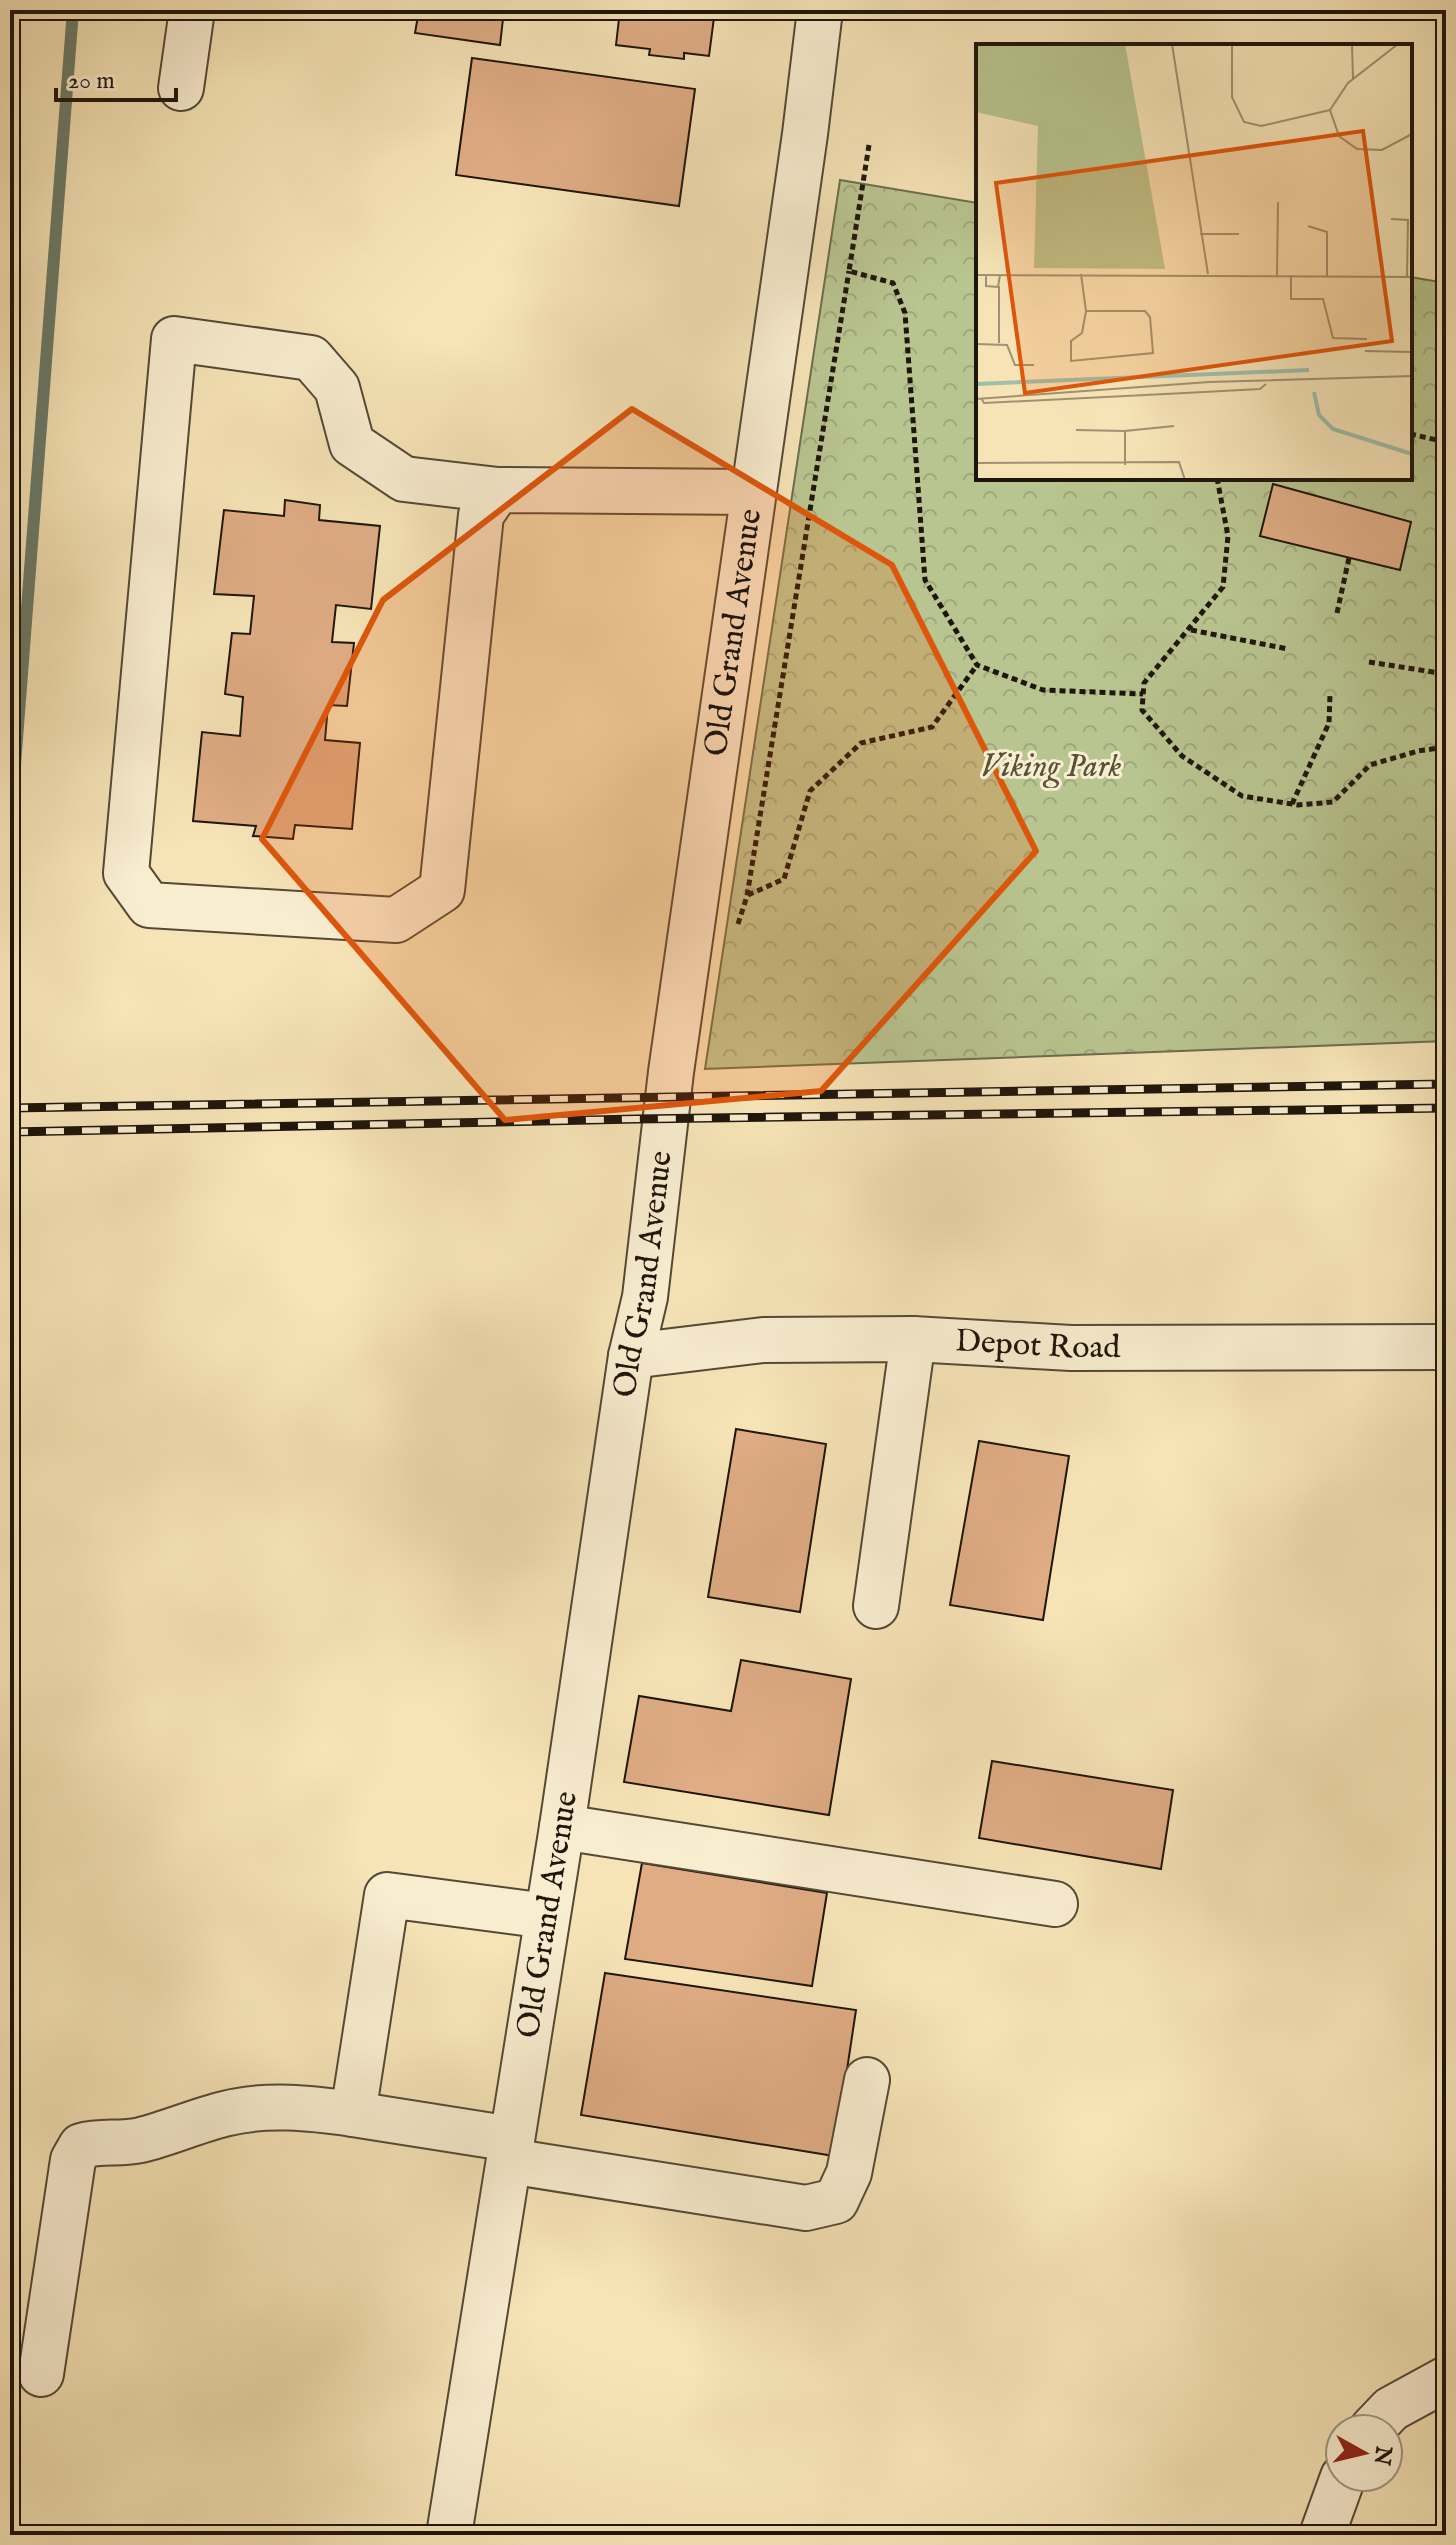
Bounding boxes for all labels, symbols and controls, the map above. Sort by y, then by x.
inset map [976,44,1412,480]
scale bar [56,52,176,102]
text: 20 m [68,66,115,97]
street label: Old Grand Avenue [696,506,772,759]
park label: Viking Park [981,747,1122,788]
street label: Old Grand Avenue [605,1149,682,1400]
street label: Depot Road [954,1321,1121,1369]
street label: Old Grand Avenue [508,1789,587,2041]
north arrow [1324,2413,1404,2493]
text: N [1367,2443,1397,2467]

